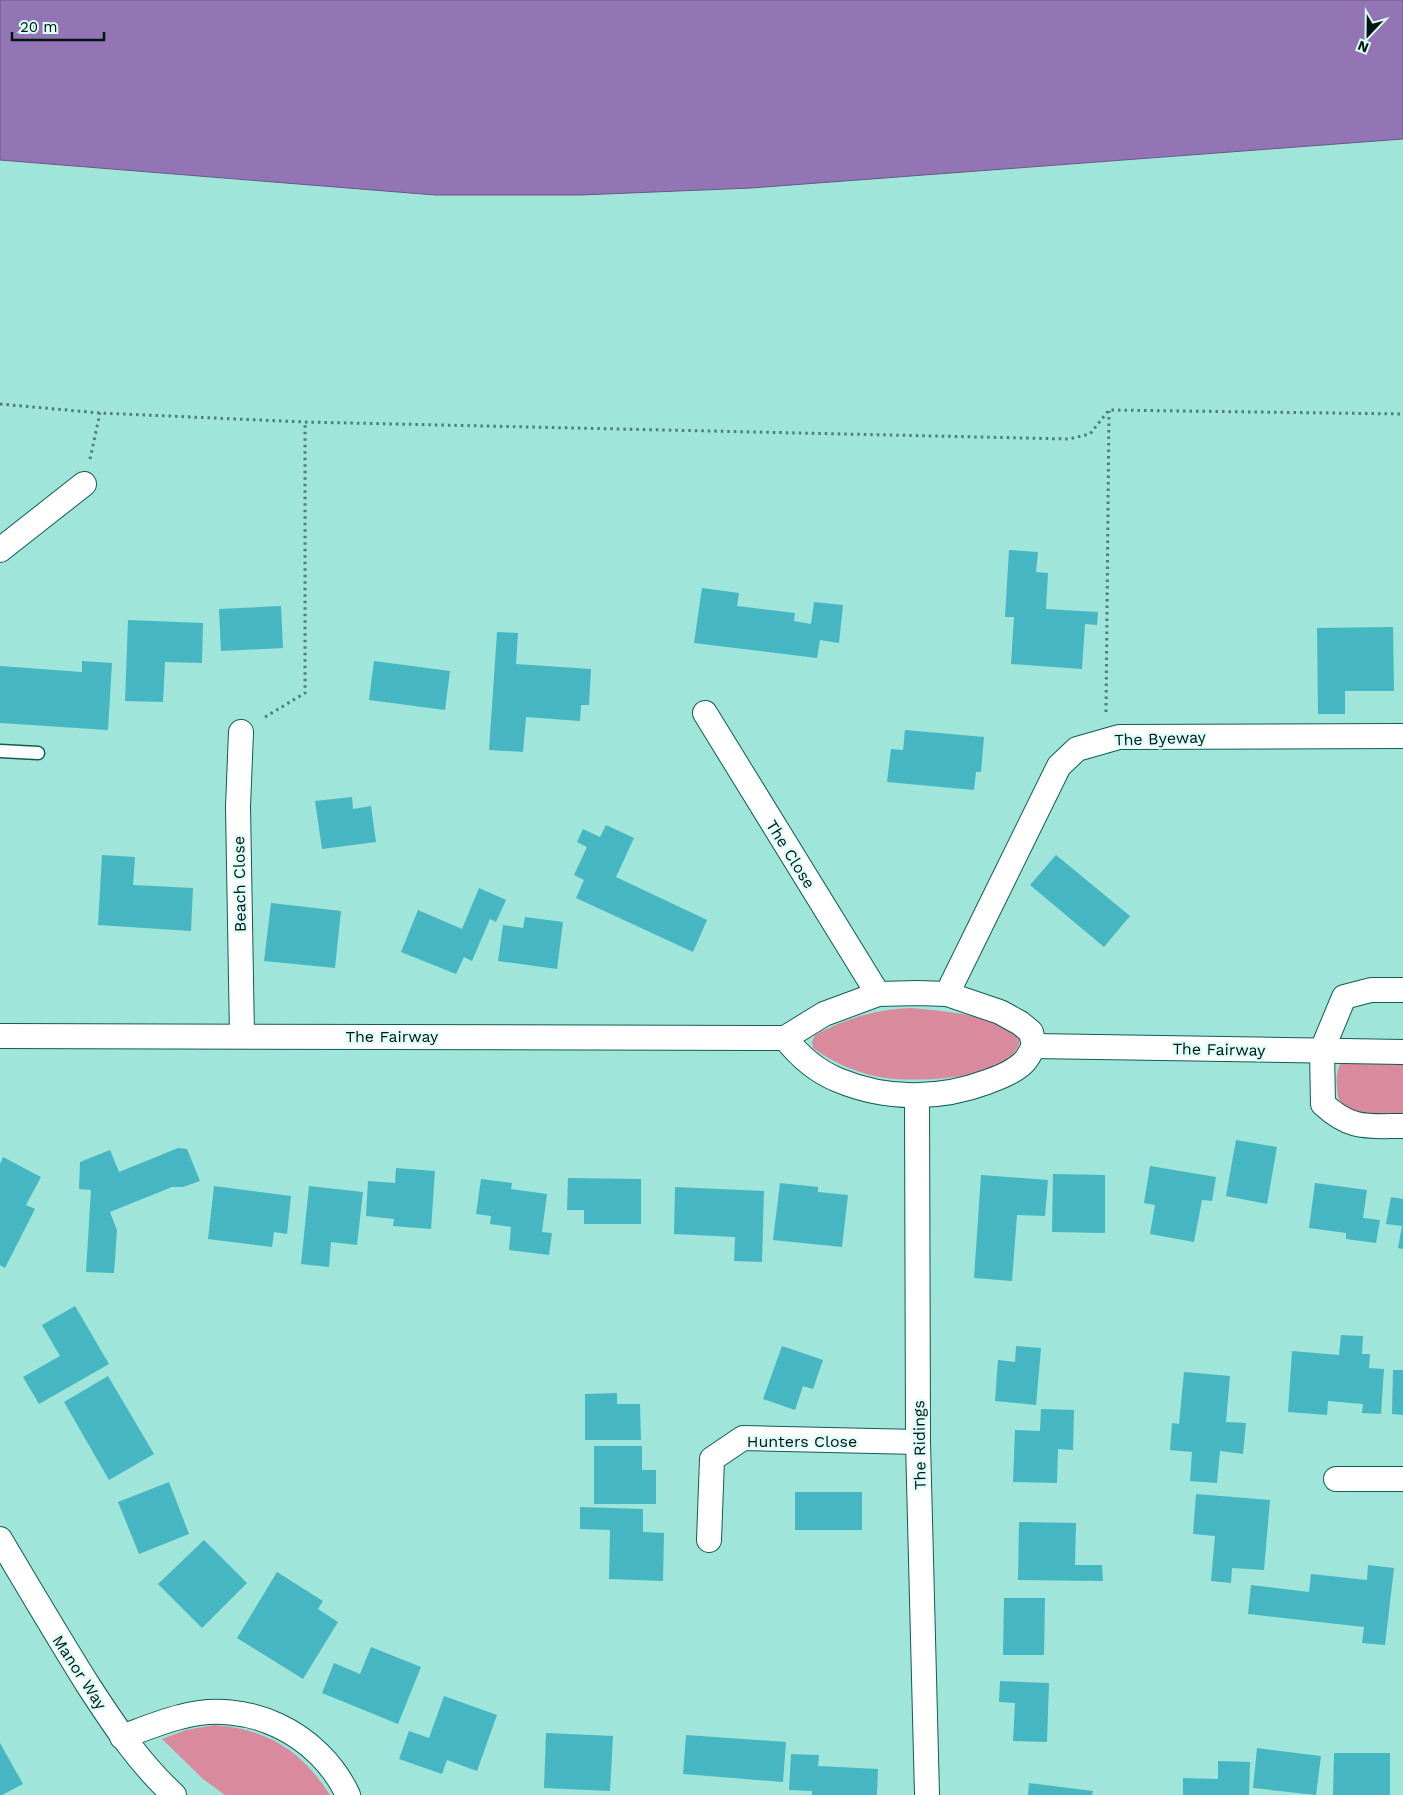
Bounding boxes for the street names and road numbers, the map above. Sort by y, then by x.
street label: The Byeway [1114,727,1207,750]
street label: The Close [762,817,819,892]
street label: Beach Close [229,836,250,932]
street label: The Fairway [346,1027,439,1046]
street label: The Fairway [1172,1039,1266,1060]
street label: The Ridings [909,1400,930,1490]
street label: Hunters Close [747,1432,857,1451]
street label: Manor Way [48,1631,111,1714]

